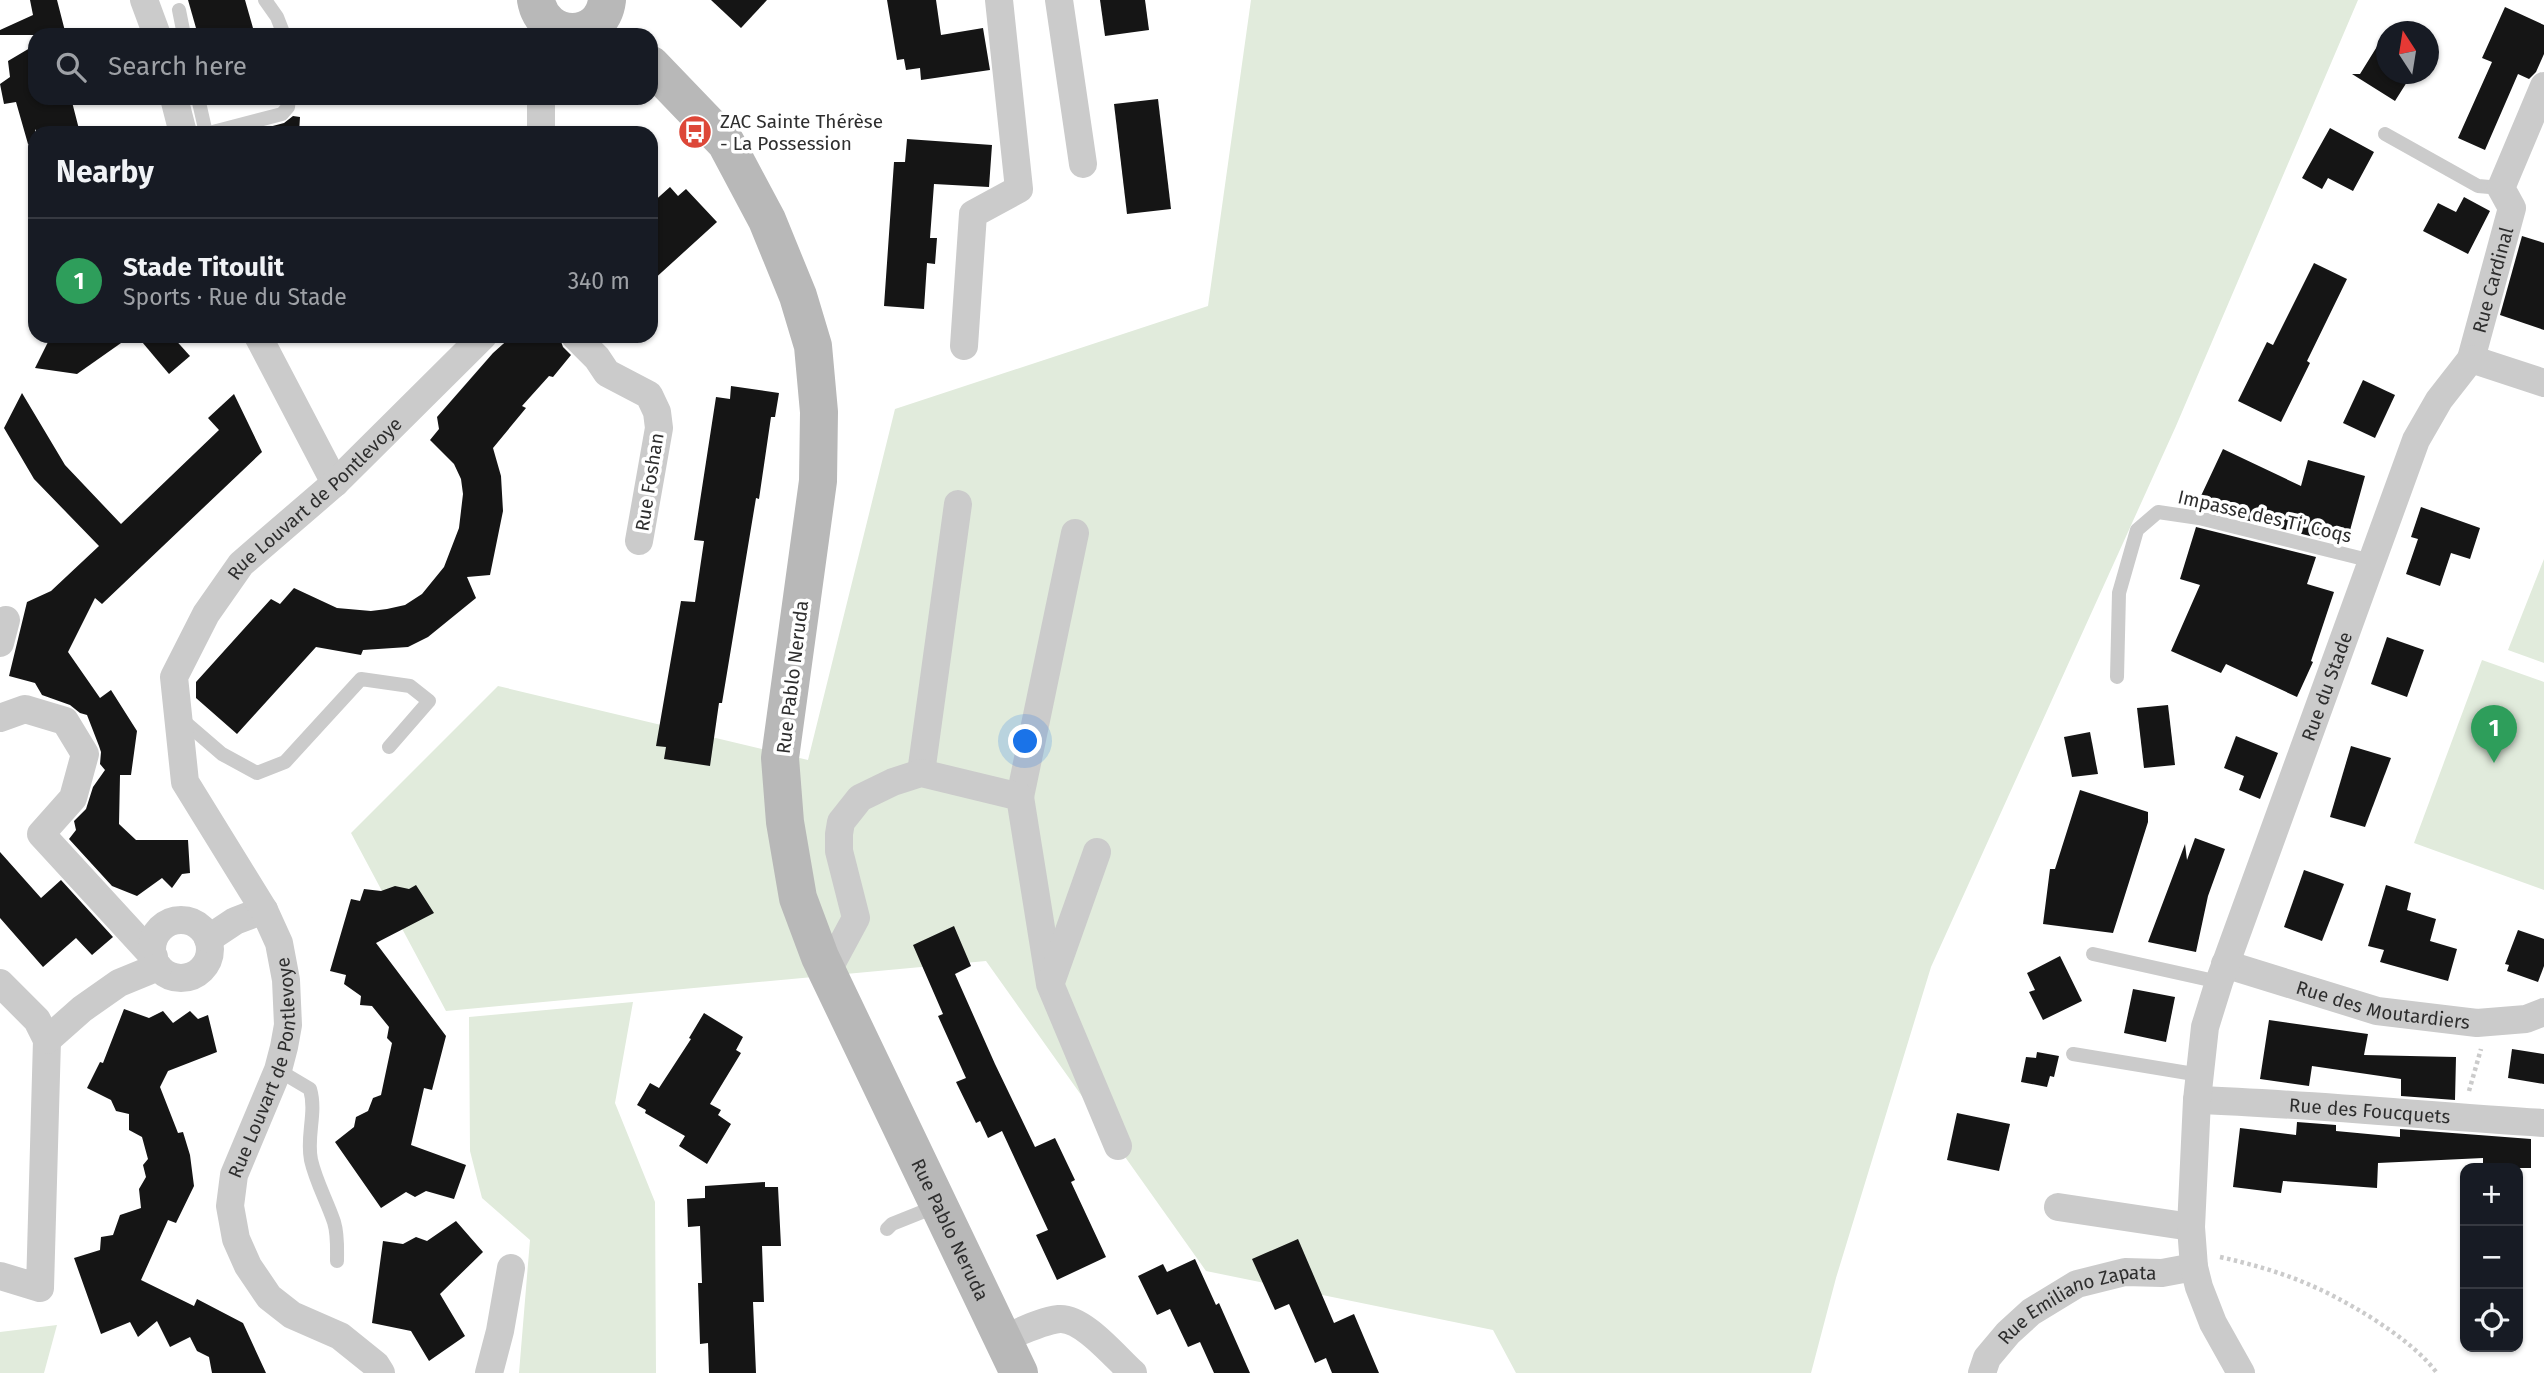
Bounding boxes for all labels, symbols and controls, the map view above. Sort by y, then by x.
north arrow [2376,21,2439,84]
search box [28,28,658,105]
icon: search [52,48,90,86]
text: Search here [108,51,247,82]
place label: ZAC Sainte Thérèse - La Possession [720,110,883,155]
bus stop icon: ZAC Sainte Thérèse - La Possession [676,113,714,151]
text: Nearby [56,154,154,190]
street label: Rue Cardinal [2468,224,2518,336]
text: Stade Titoulit [123,252,284,283]
text: 1 [74,267,84,295]
text: 340 m [568,267,630,295]
text: Sports · Rue du Stade [123,283,347,311]
street label: Rue Louvart de Pontlevoye [223,412,407,584]
street label: Rue Foshan [630,431,669,533]
street label: Impasse des Ti' Coqs [2176,485,2354,548]
street label: Rue Pablo Neruda [772,599,813,755]
street label: Rue du Stade [2297,629,2357,744]
pin: 1 [2471,705,2517,763]
your location [1008,724,1042,758]
street label: Rue Louvart de Pontlevoye [223,955,301,1181]
street label: Rue des Moutardiers [2293,976,2471,1034]
street label: Rue des Foucquets [2288,1094,2451,1128]
street label: Rue Pablo Neruda [906,1155,994,1305]
map controls [2460,1163,2523,1352]
button: + [2460,1163,2523,1226]
button: − [2460,1226,2523,1289]
street label: Rue Emiliano Zapata [1993,1260,2157,1349]
button: locate [2460,1289,2523,1352]

